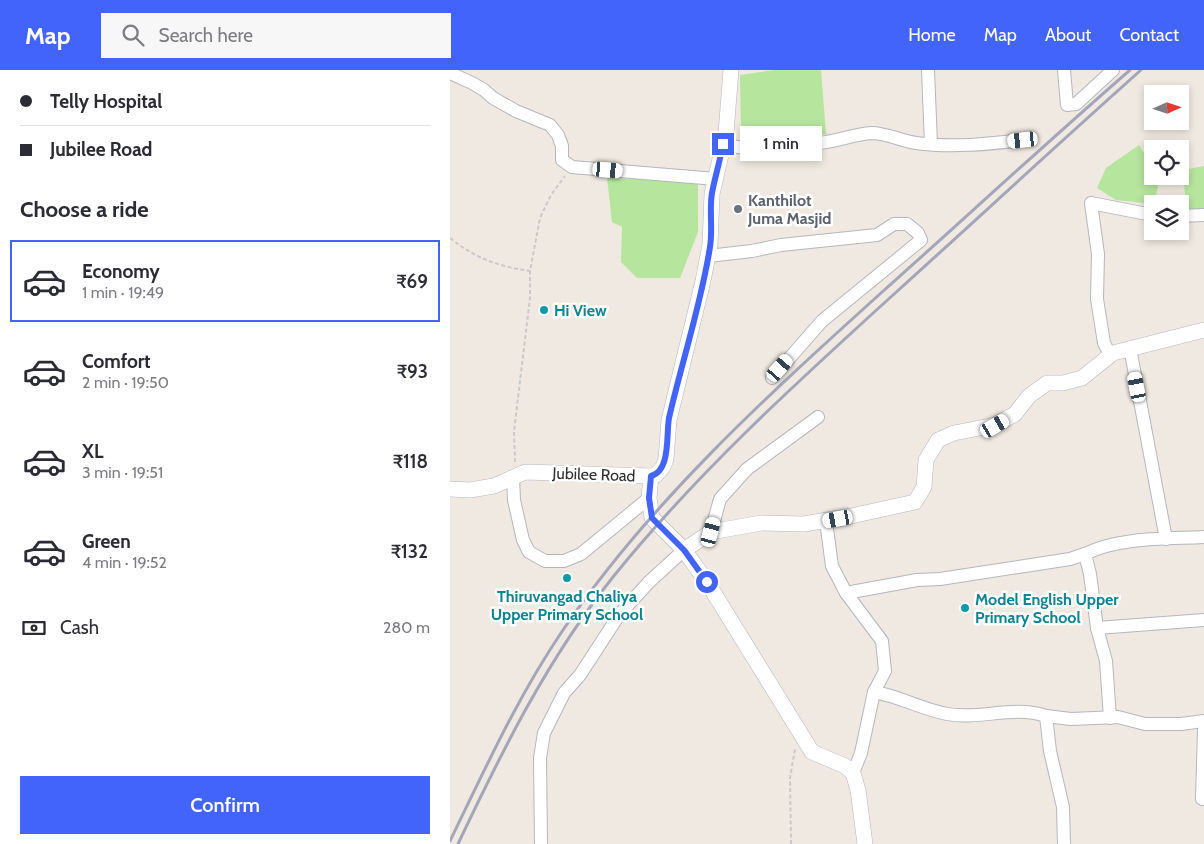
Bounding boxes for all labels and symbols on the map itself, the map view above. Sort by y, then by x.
north arrow [1144,85,1189,130]
callout: 1 min [740,126,823,162]
car [1007,131,1038,149]
route end [712,133,734,155]
car [592,161,623,179]
place label: Kanthilot Juma Masjid [747,191,831,228]
marker: Kanthilot Juma Masjid [732,203,744,215]
place label: Hi View [554,301,607,320]
marker: Hi View [538,304,550,316]
car [764,352,795,384]
car [1126,371,1147,403]
car [978,412,1011,440]
street label: Jubilee Road [551,464,636,485]
car [821,509,854,529]
car [699,516,722,548]
route start [696,571,718,593]
marker: Thiruvangad Chaliya Upper Primary School [561,572,573,584]
place label: Thiruvangad Chaliya Upper Primary School [491,587,643,624]
place label: Model English Upper Primary School [975,590,1119,627]
marker: Model English Upper Primary School [959,602,971,614]

